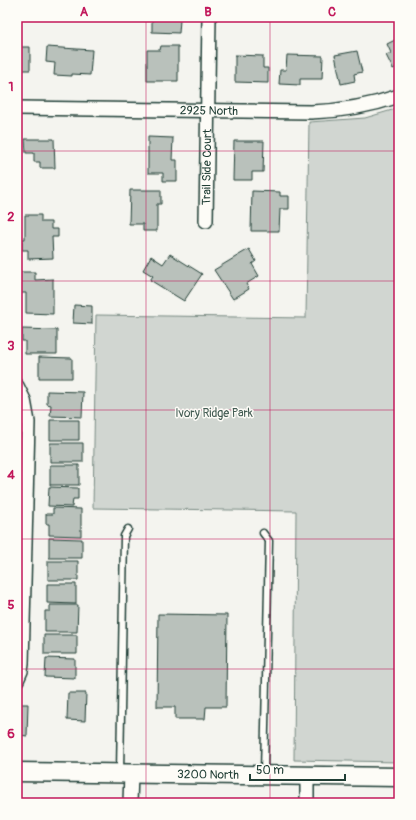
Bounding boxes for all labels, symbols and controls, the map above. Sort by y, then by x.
text: A [80,4,89,20]
text: B [204,4,212,20]
text: C [328,4,336,20]
text: 1 [8,79,14,95]
street label: 2925 North [180,103,238,119]
street label: Trail Side Court [199,128,215,205]
text: 2 [7,209,15,225]
text: 3 [7,338,15,354]
park label: Ivory Ridge Park [175,406,253,421]
text: 4 [7,467,15,483]
text: 5 [7,597,15,613]
text: 6 [7,726,15,742]
scale bar [250,756,345,782]
text: 50 m [256,763,284,778]
street label: 3200 North [177,767,239,782]

